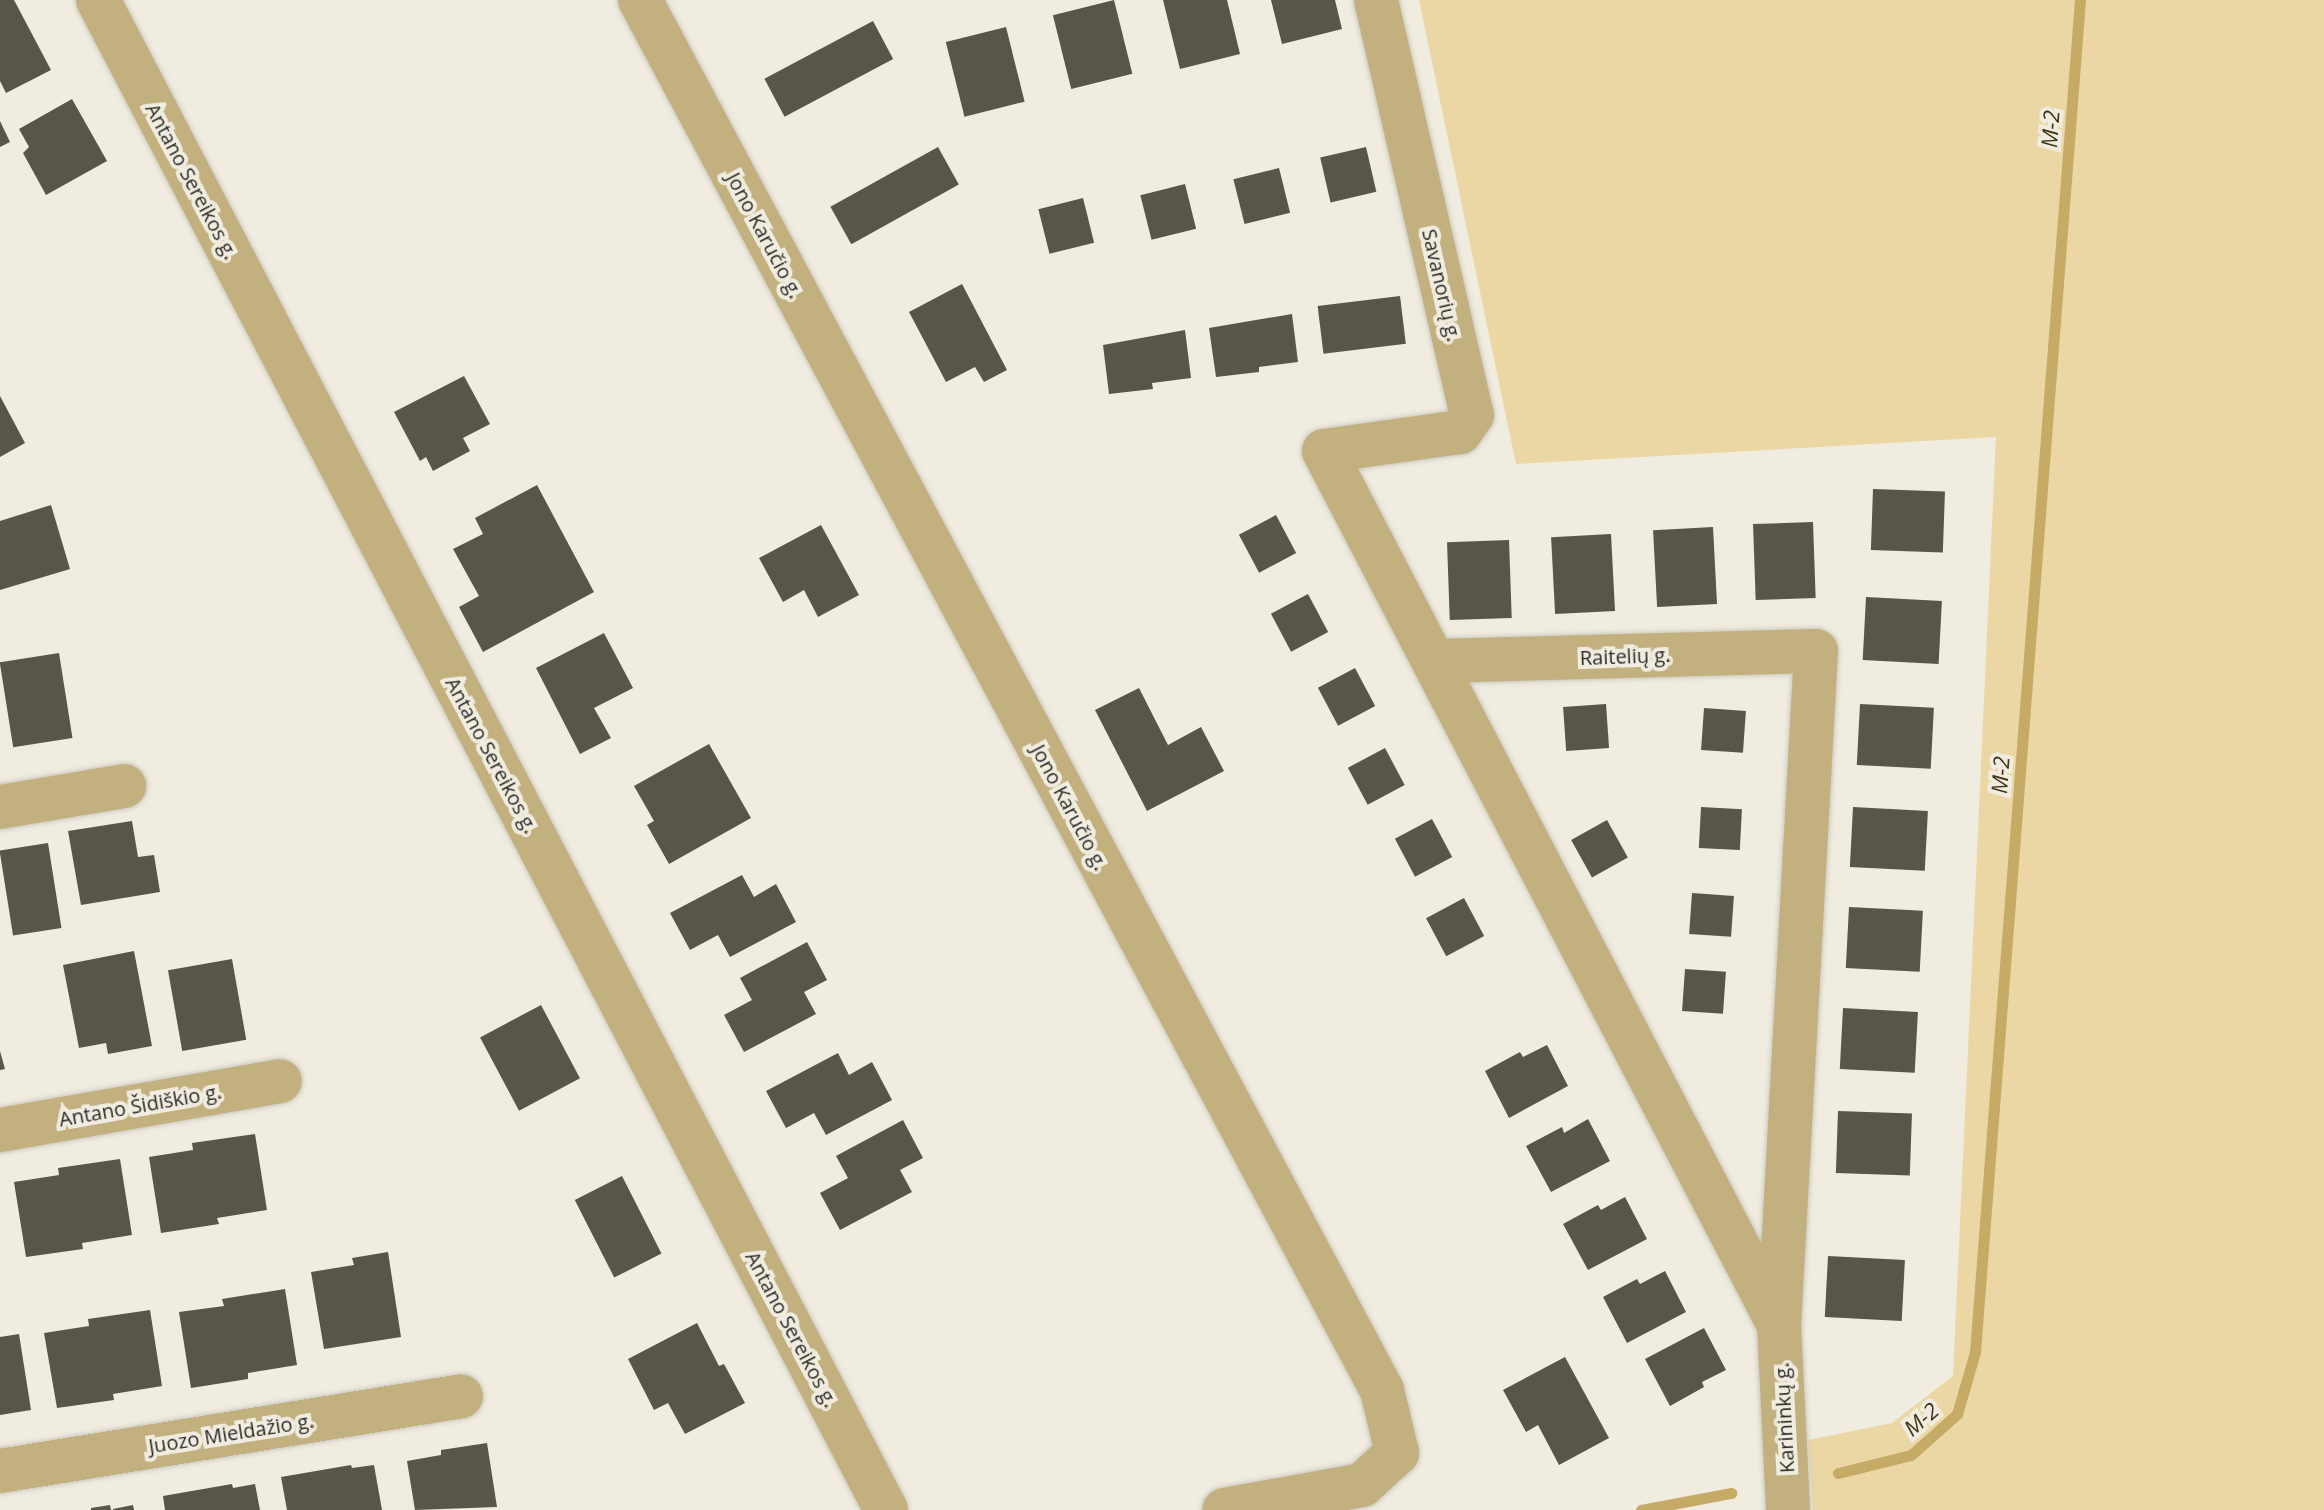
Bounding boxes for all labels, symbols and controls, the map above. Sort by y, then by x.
street label: Antano Sereikos g. [141,99,243,263]
water label: M-2 [2036,109,2064,149]
street label: Jono Karučio g. [722,168,808,302]
street label: Savanorių g. [1417,227,1467,343]
street label: Raitelių g. [1579,642,1671,670]
street label: Antano Sereikos g. [441,673,543,837]
street label: Jono Karučio g. [1027,740,1113,874]
water label: M-2 [1986,755,2014,795]
street label: Antano Šidiškio g. [57,1079,223,1131]
street label: Antano Sereikos g. [741,1247,843,1411]
street label: Karininkų g. [1769,1362,1799,1474]
water label: M-2 [1898,1397,1944,1441]
street label: Juozo Mieldažio g. [147,1408,315,1458]

